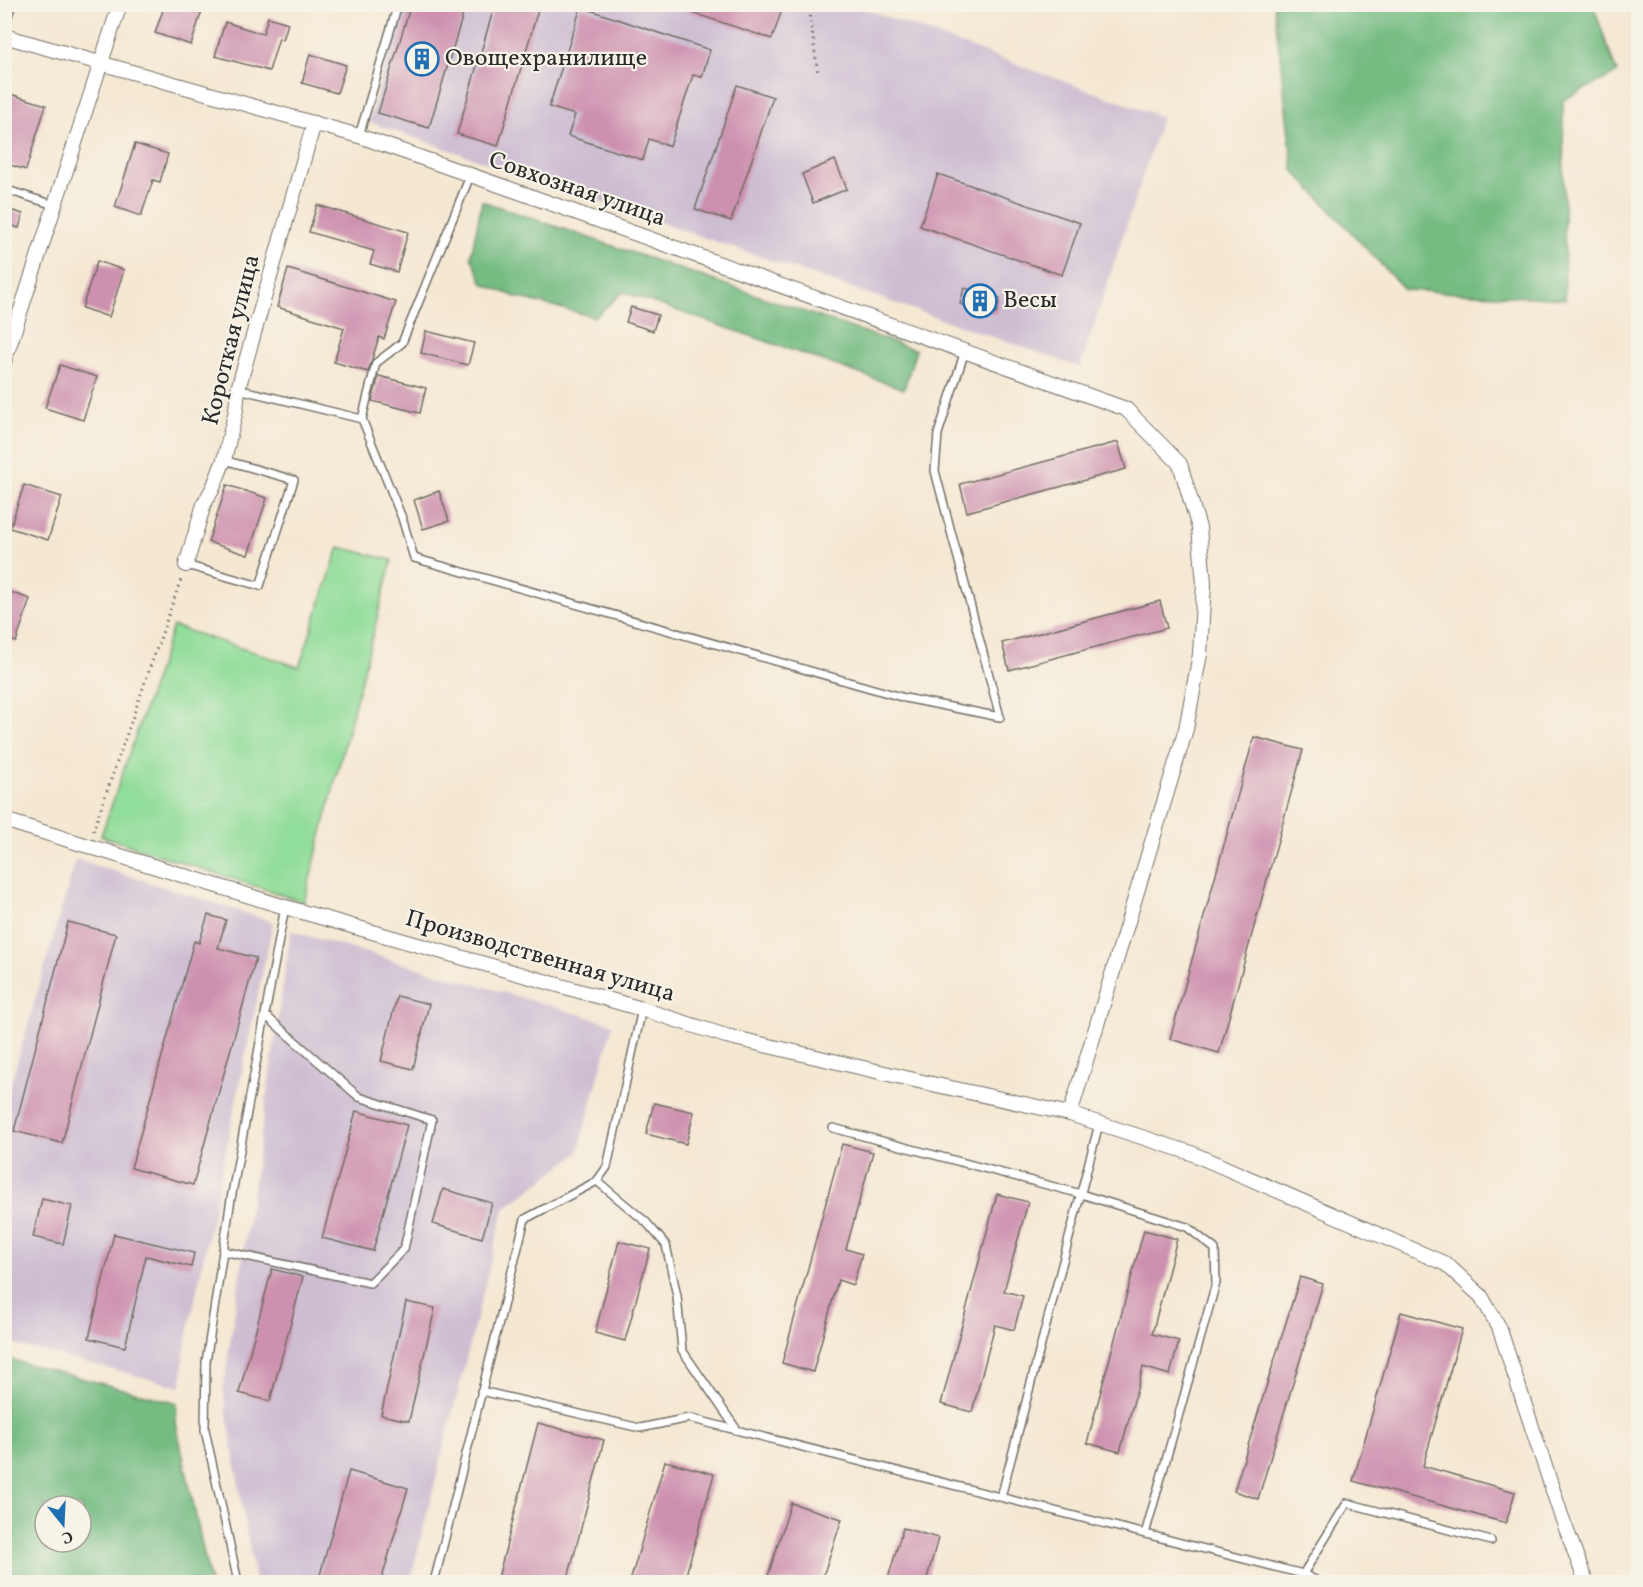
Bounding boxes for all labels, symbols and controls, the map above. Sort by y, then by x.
building icon: Овощехранилище [404,41,440,77]
place label: Овощехранилище [445,42,647,76]
street label: Совхозная улица [484,144,670,236]
street label: Короткая улица [194,251,270,429]
building icon: Весы [962,283,998,319]
place label: Весы [1003,284,1057,318]
street label: Производственная улица [401,902,679,1012]
north arrow [33,1494,93,1554]
text: С [59,1524,75,1548]

